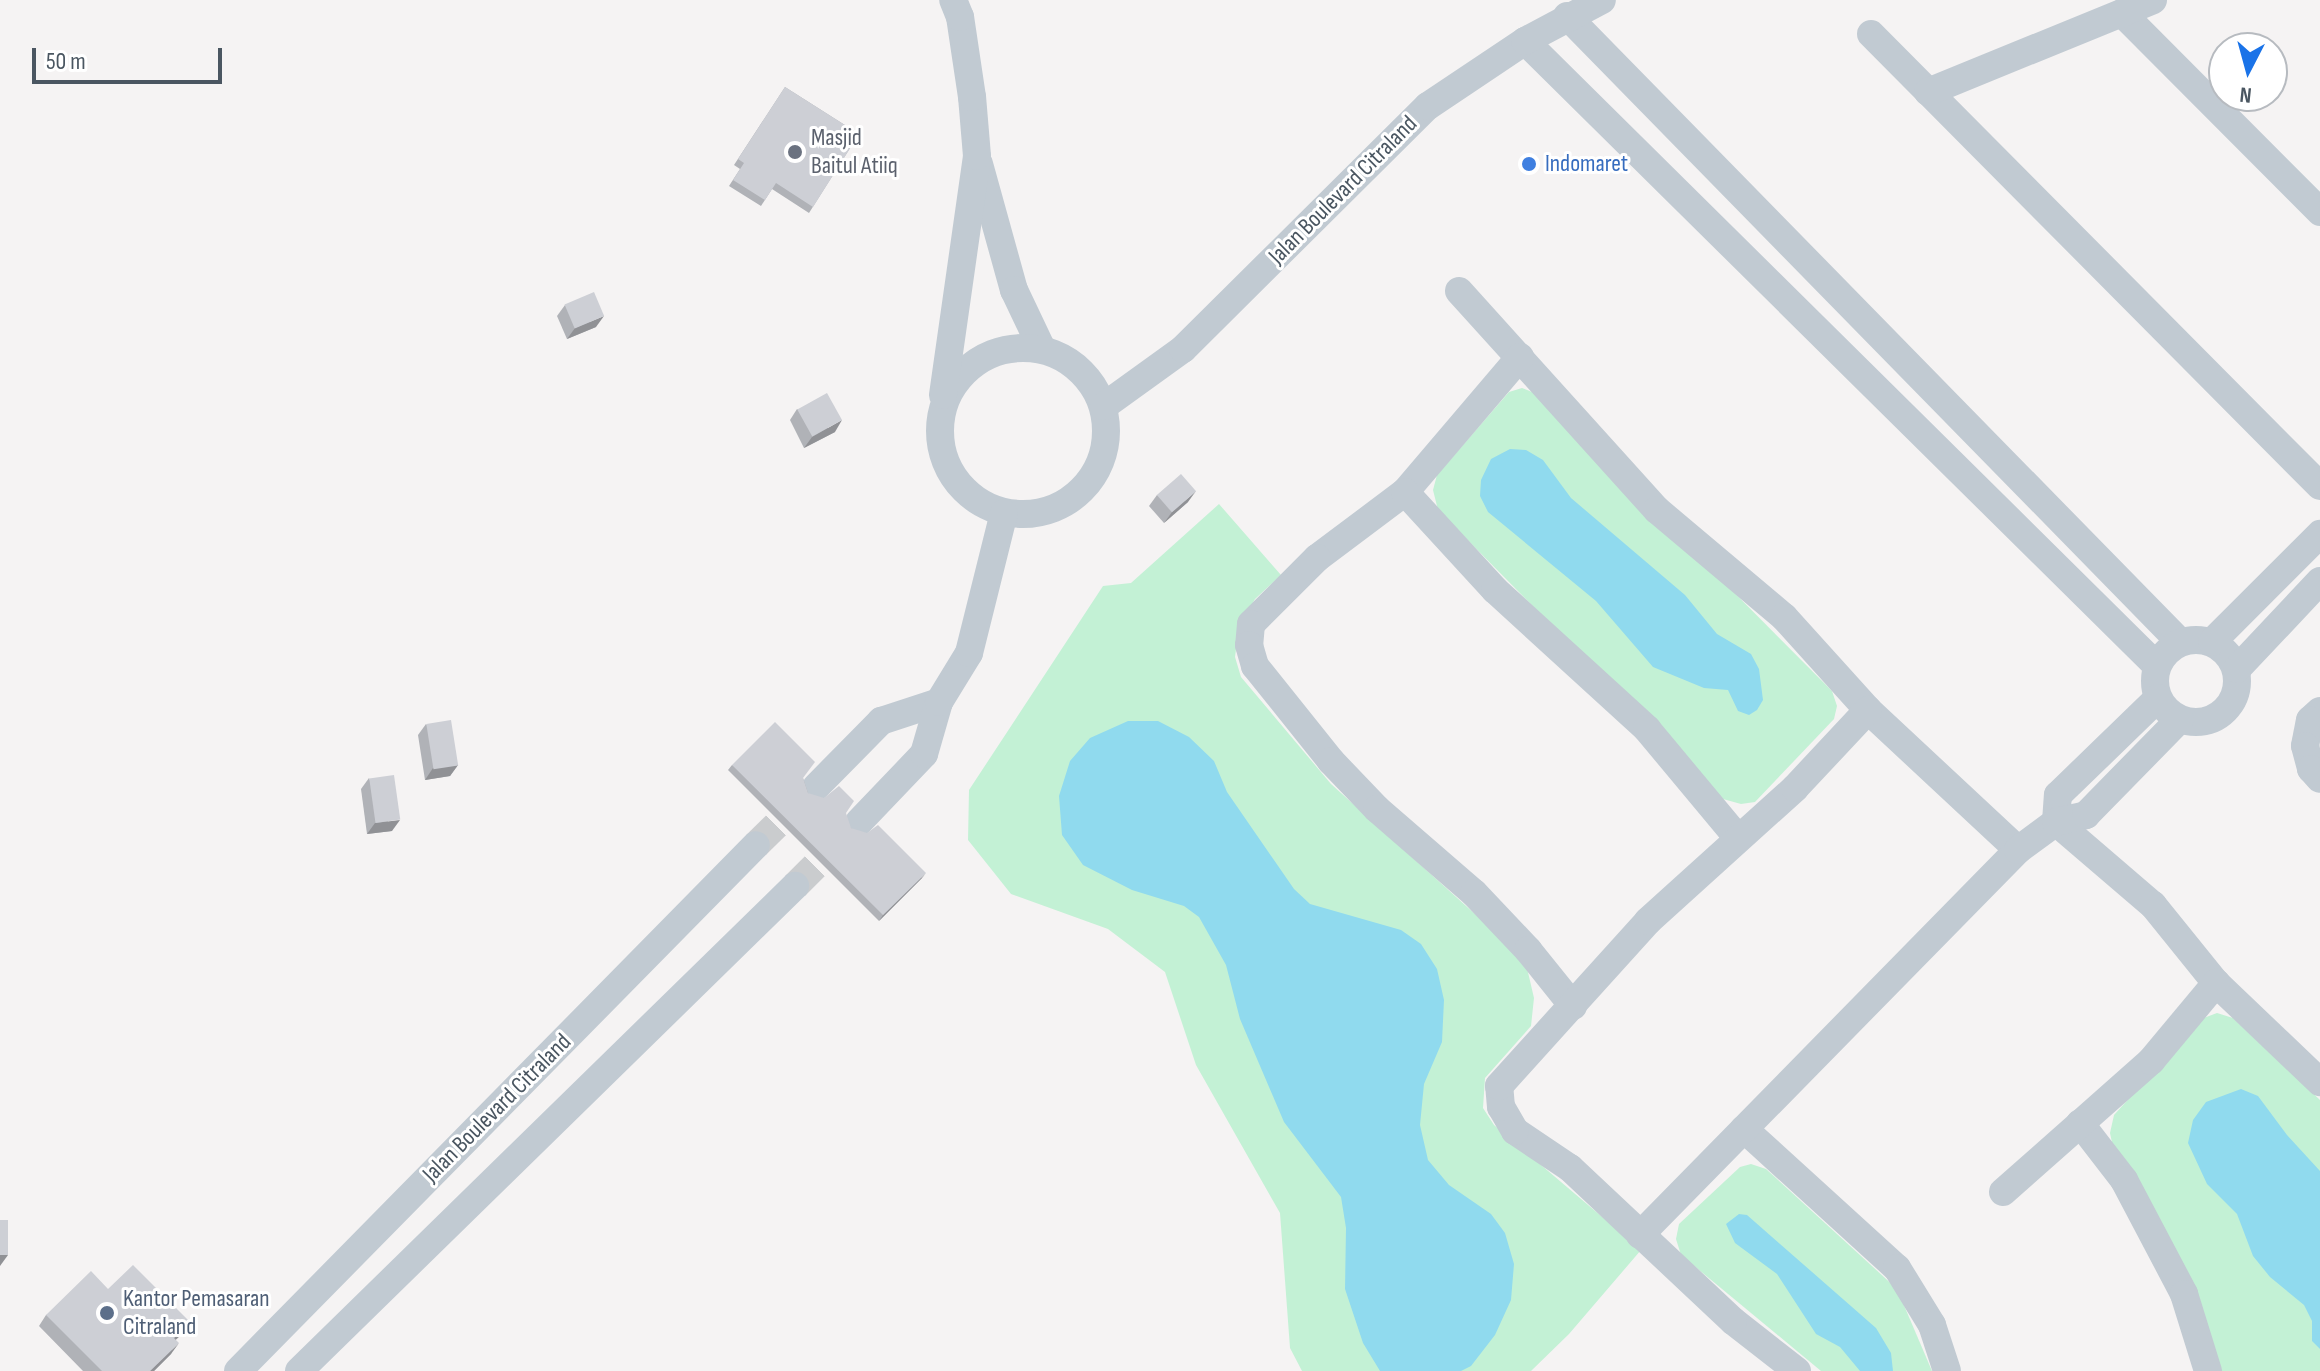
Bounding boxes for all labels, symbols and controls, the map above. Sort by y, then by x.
scale bar [36,32,226,82]
north arrow [2208,32,2288,112]
text: 50 m [46,47,86,76]
text: N [2238,80,2253,108]
street label: Jalan Boulevard Citraland [1263,110,1423,270]
place label: Masjid Baitul Atiiq [811,124,898,180]
marker: Masjid Baitul Atiiq [786,143,804,161]
place label: Indomaret [1545,150,1628,178]
marker: Indomaret [1520,155,1538,173]
street label: Jalan Boulevard Citraland [417,1028,577,1188]
place label: Kantor Pemasaran Citraland [123,1285,269,1341]
marker: Kantor Pemasaran Citraland [98,1304,116,1322]

